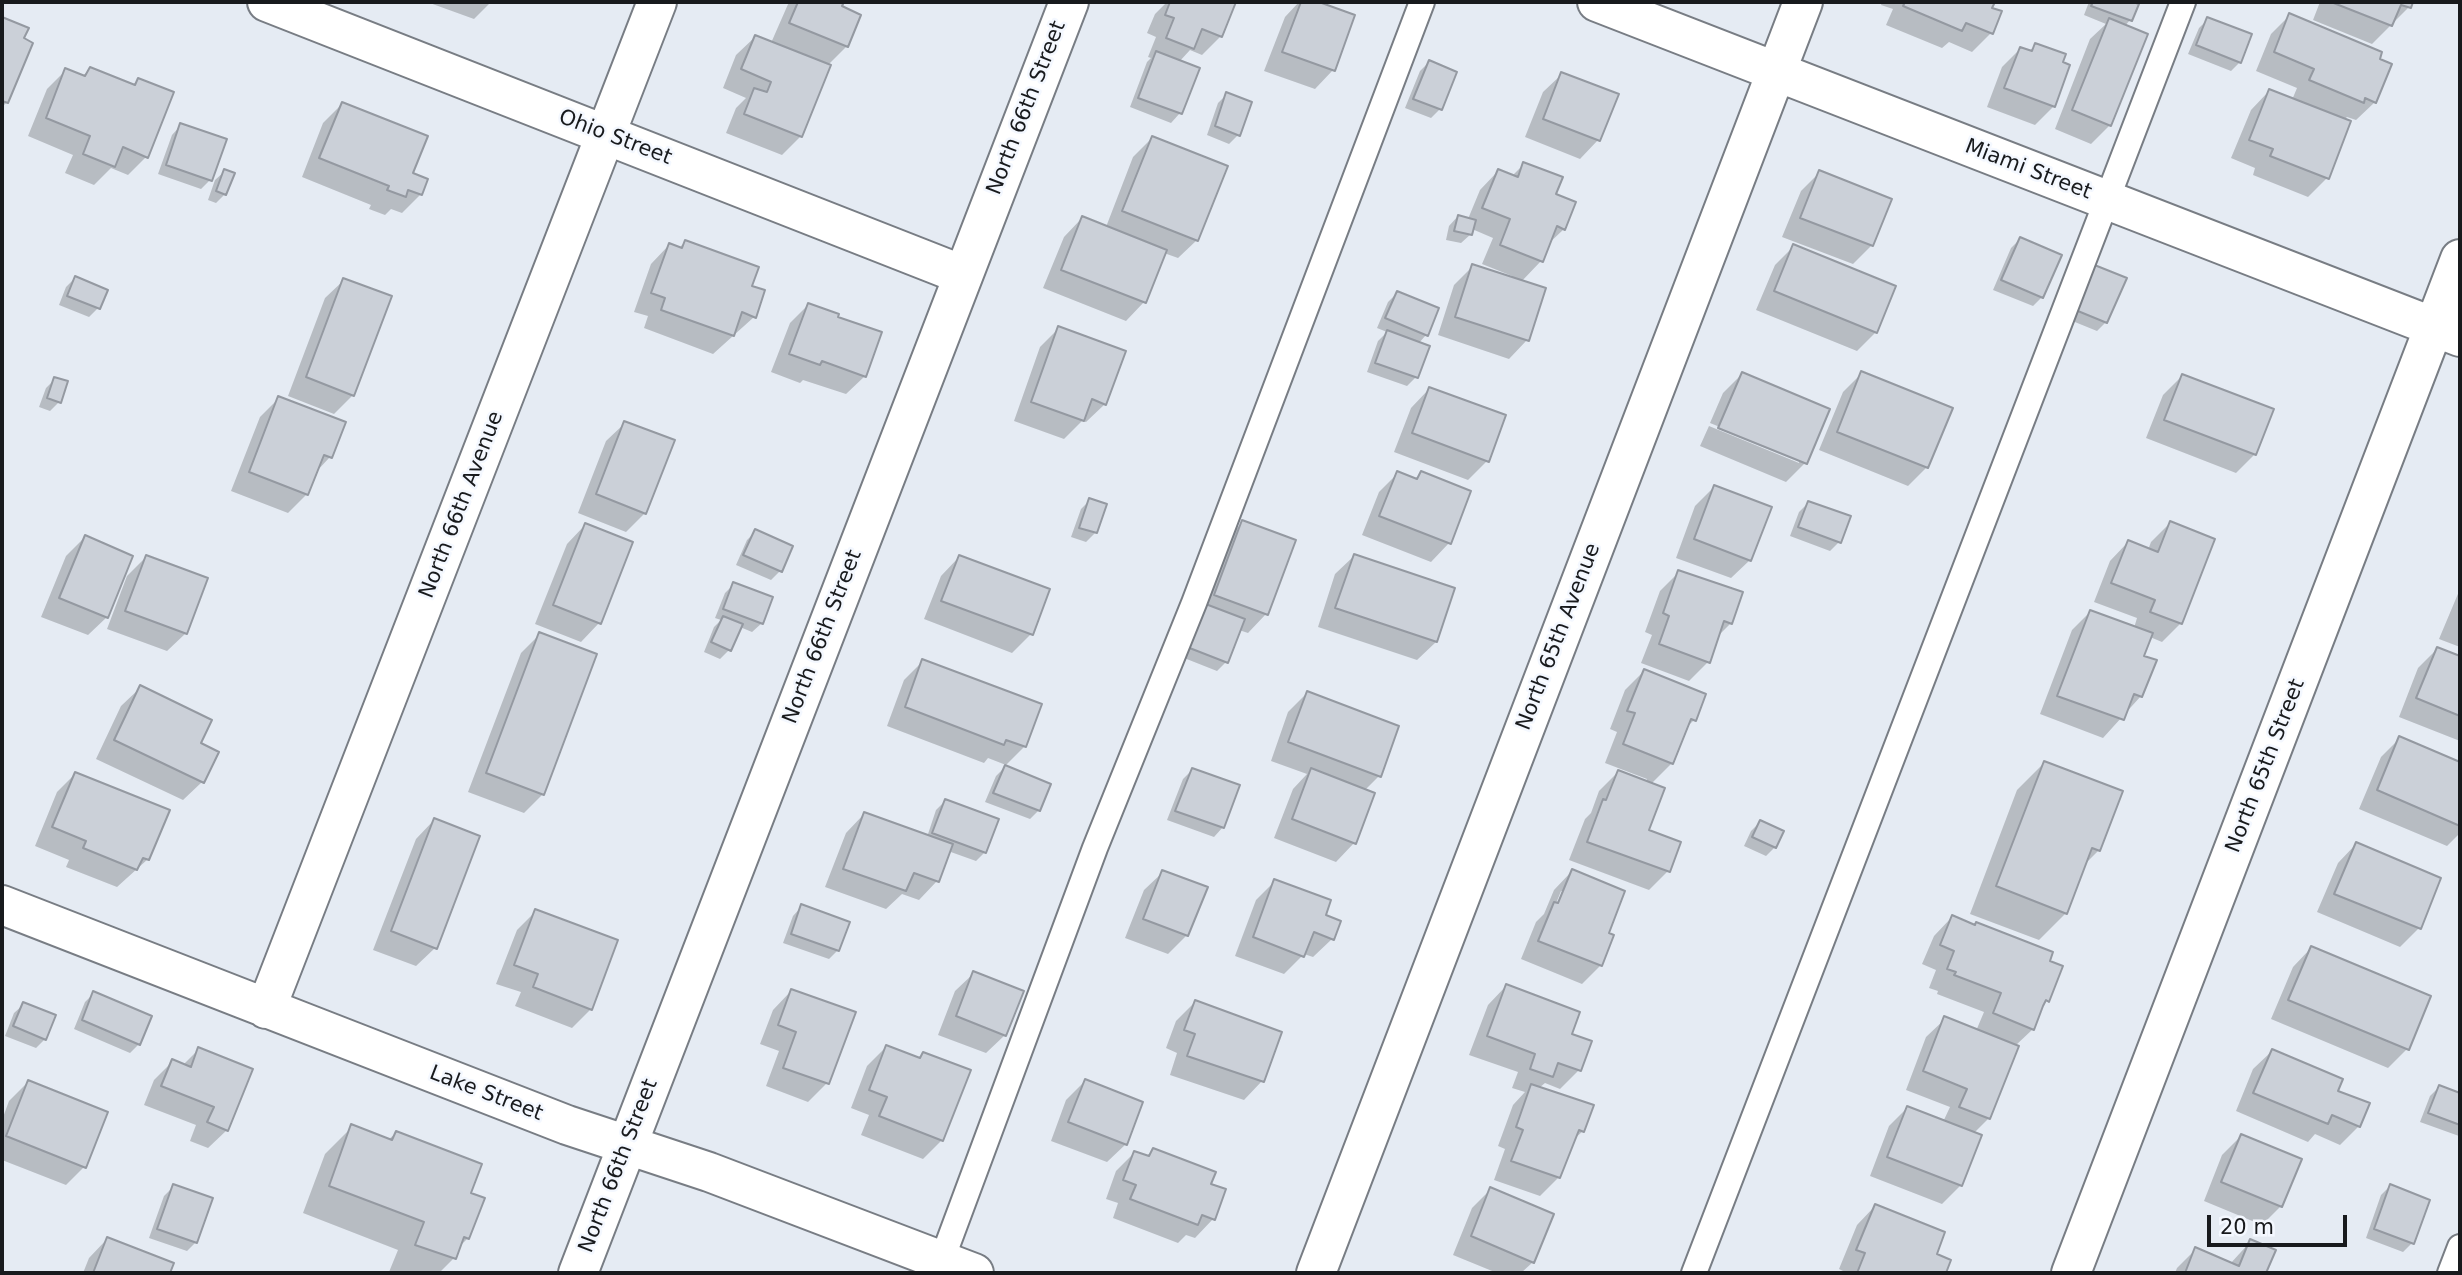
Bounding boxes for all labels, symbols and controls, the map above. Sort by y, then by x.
street label: North 66th Street [982,18,1072,198]
street label: Ohio Street [555,105,675,171]
street label: Miami Street [1961,134,2095,206]
street label: North 66th Avenue [415,408,509,602]
street label: North 65th Avenue [1512,540,1606,734]
street label: North 66th Street [778,547,868,727]
street label: North 65th Street [2221,676,2311,856]
street label: Lake Street [426,1061,546,1127]
street label: North 66th Street [574,1076,664,1256]
scale bar [2210,1202,2350,1246]
text: 20 m [2220,1215,2274,1239]

